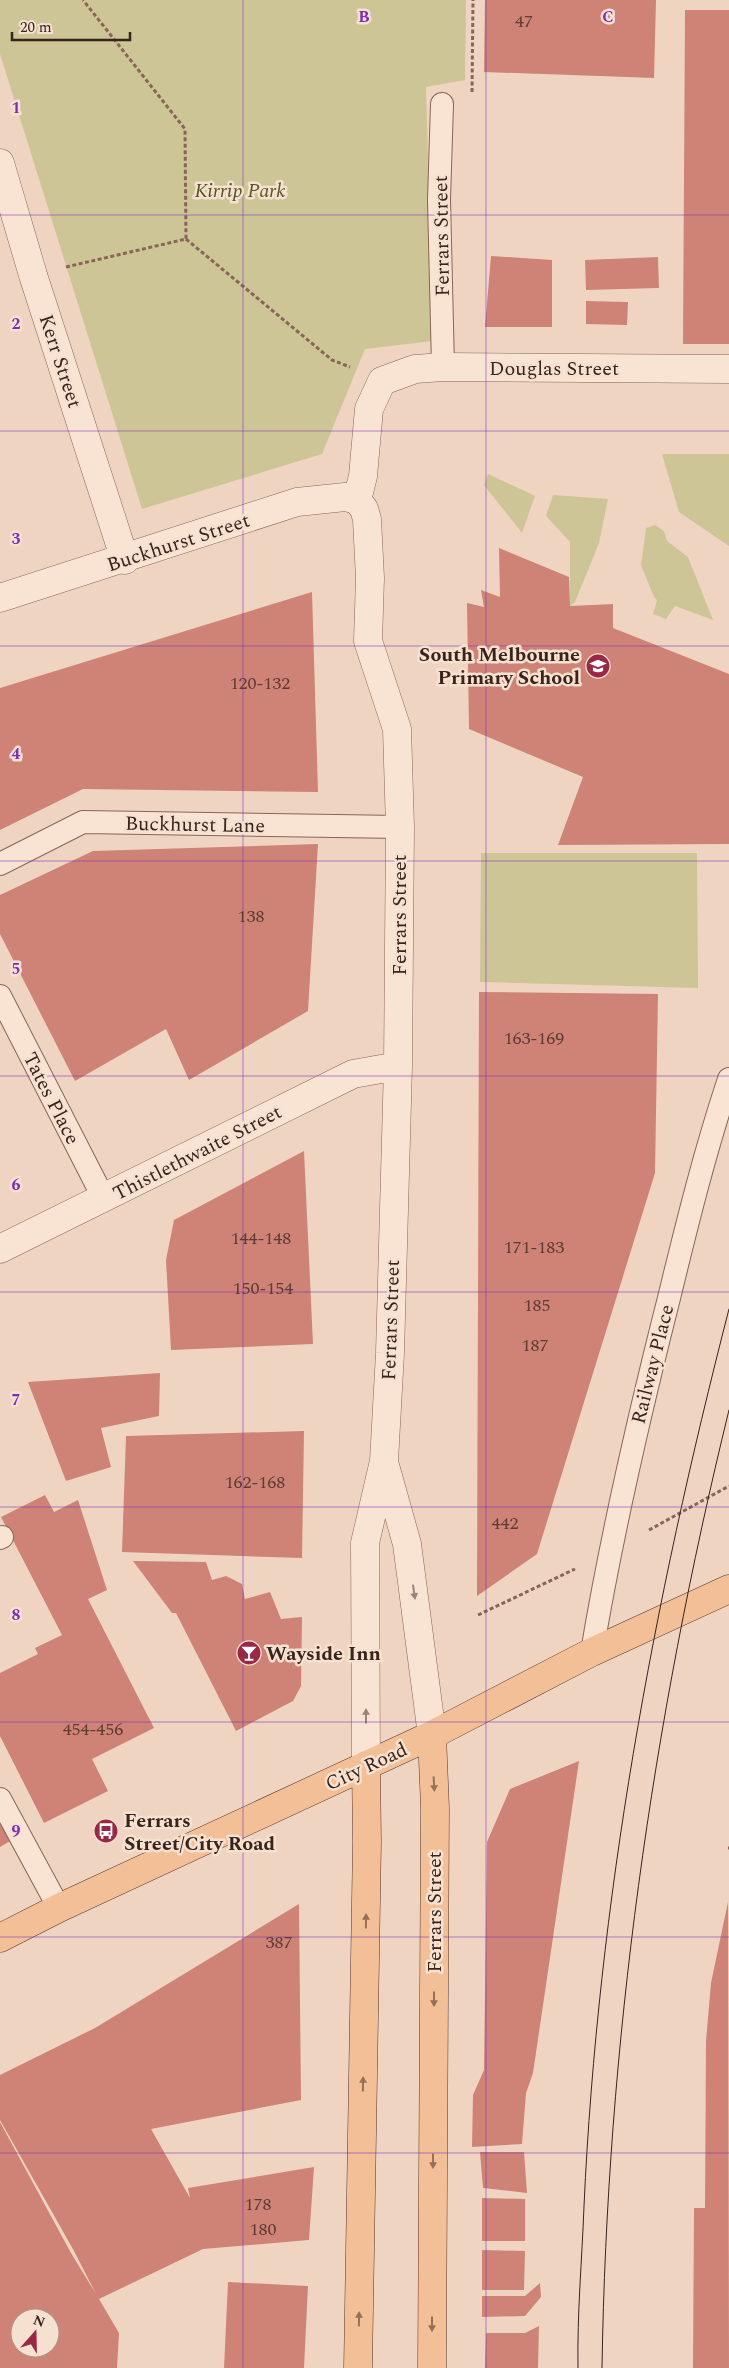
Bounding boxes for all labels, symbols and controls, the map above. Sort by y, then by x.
text: B [358,5,370,29]
text: C [602,5,614,29]
house number: 47 [515,8,533,35]
scale bar [12,10,130,42]
text: 20 m [20,16,52,39]
text: 1 [12,96,20,120]
street label: Ferrars Street [426,175,458,297]
park label: Kirrip Park [194,176,286,206]
street label: Kerr Street [31,311,89,412]
text: 2 [12,312,21,336]
street label: Douglas Street [489,354,619,384]
street label: Buckhurst Street [103,506,254,580]
text: 3 [12,527,21,551]
place label: South Melbourne Primary School [419,640,580,693]
school or university icon: South Melbourne Primary School [585,653,611,679]
house number: 120-132 [230,670,290,697]
text: 4 [12,742,21,766]
street label: Buckhurst Lane [125,809,265,841]
street label: Ferrars Street [385,854,415,976]
house number: 138 [238,903,265,930]
text: 5 [12,957,20,981]
house number: 163-169 [504,1025,564,1052]
street label: Tates Place [15,1047,87,1150]
street label: Thistlethwaite Street [108,1097,287,1209]
text: 6 [12,1173,21,1197]
house number: 144-148 [231,1225,291,1252]
house number: 171-183 [504,1234,564,1261]
street label: Ferrars Street [374,1259,408,1381]
house number: 150-154 [233,1275,293,1302]
house number: 185 [524,1292,551,1319]
street label: Railway Place [624,1301,682,1427]
house number: 187 [522,1332,549,1359]
text: 7 [12,1388,21,1412]
house number: 162-168 [225,1469,285,1496]
house number: 442 [492,1510,519,1537]
one-way arrow [410,1585,418,1601]
text: 8 [12,1603,21,1627]
place label: Wayside Inn [266,1639,381,1669]
bar icon: Wayside Inn [236,1640,262,1666]
one-way arrow [362,1708,370,1724]
house number: 454-456 [63,1716,123,1743]
street label: City Road [320,1735,412,1799]
one-way arrow [430,1776,438,1792]
place label: Ferrars Street/City Road [124,1806,275,1859]
bus stop icon: Ferrars Street/City Road [93,1818,119,1844]
text: 9 [12,1819,21,1843]
street label: Ferrars Street [420,1851,450,1973]
one-way arrow [362,1913,370,1929]
house number: 387 [266,1929,293,1956]
one-way arrow [430,1991,438,2007]
one-way arrow [359,2075,367,2091]
one-way arrow [429,2153,437,2169]
house number: 178 [245,2191,272,2218]
house number: 180 [250,2216,277,2243]
north arrow [10,2308,60,2358]
text: N [30,2309,48,2333]
one-way arrow [355,2311,363,2327]
one-way arrow [428,2316,436,2332]

